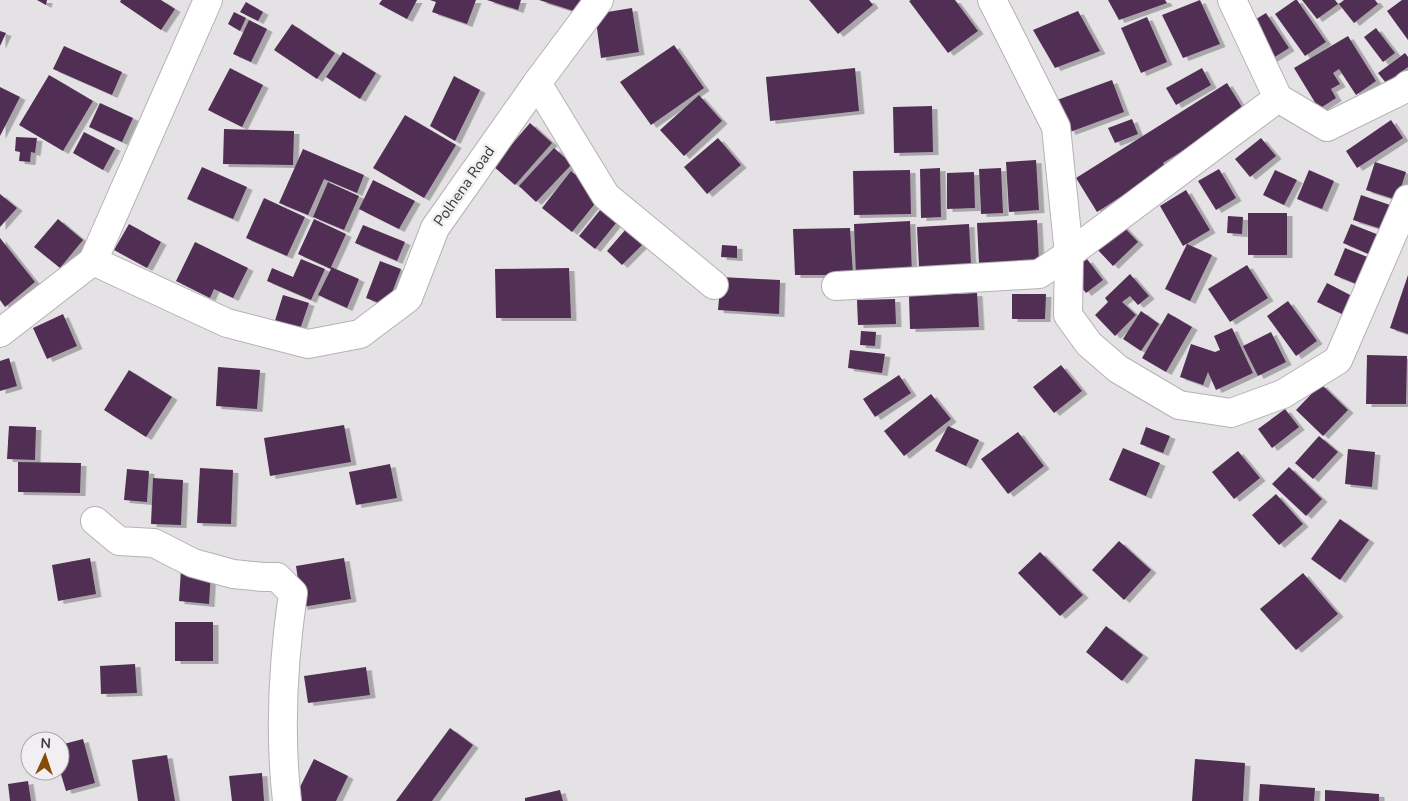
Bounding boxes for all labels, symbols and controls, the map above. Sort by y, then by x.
street label: Polhena Road [429,142,499,230]
north arrow [20,731,70,781]
text: N [40,734,51,753]

